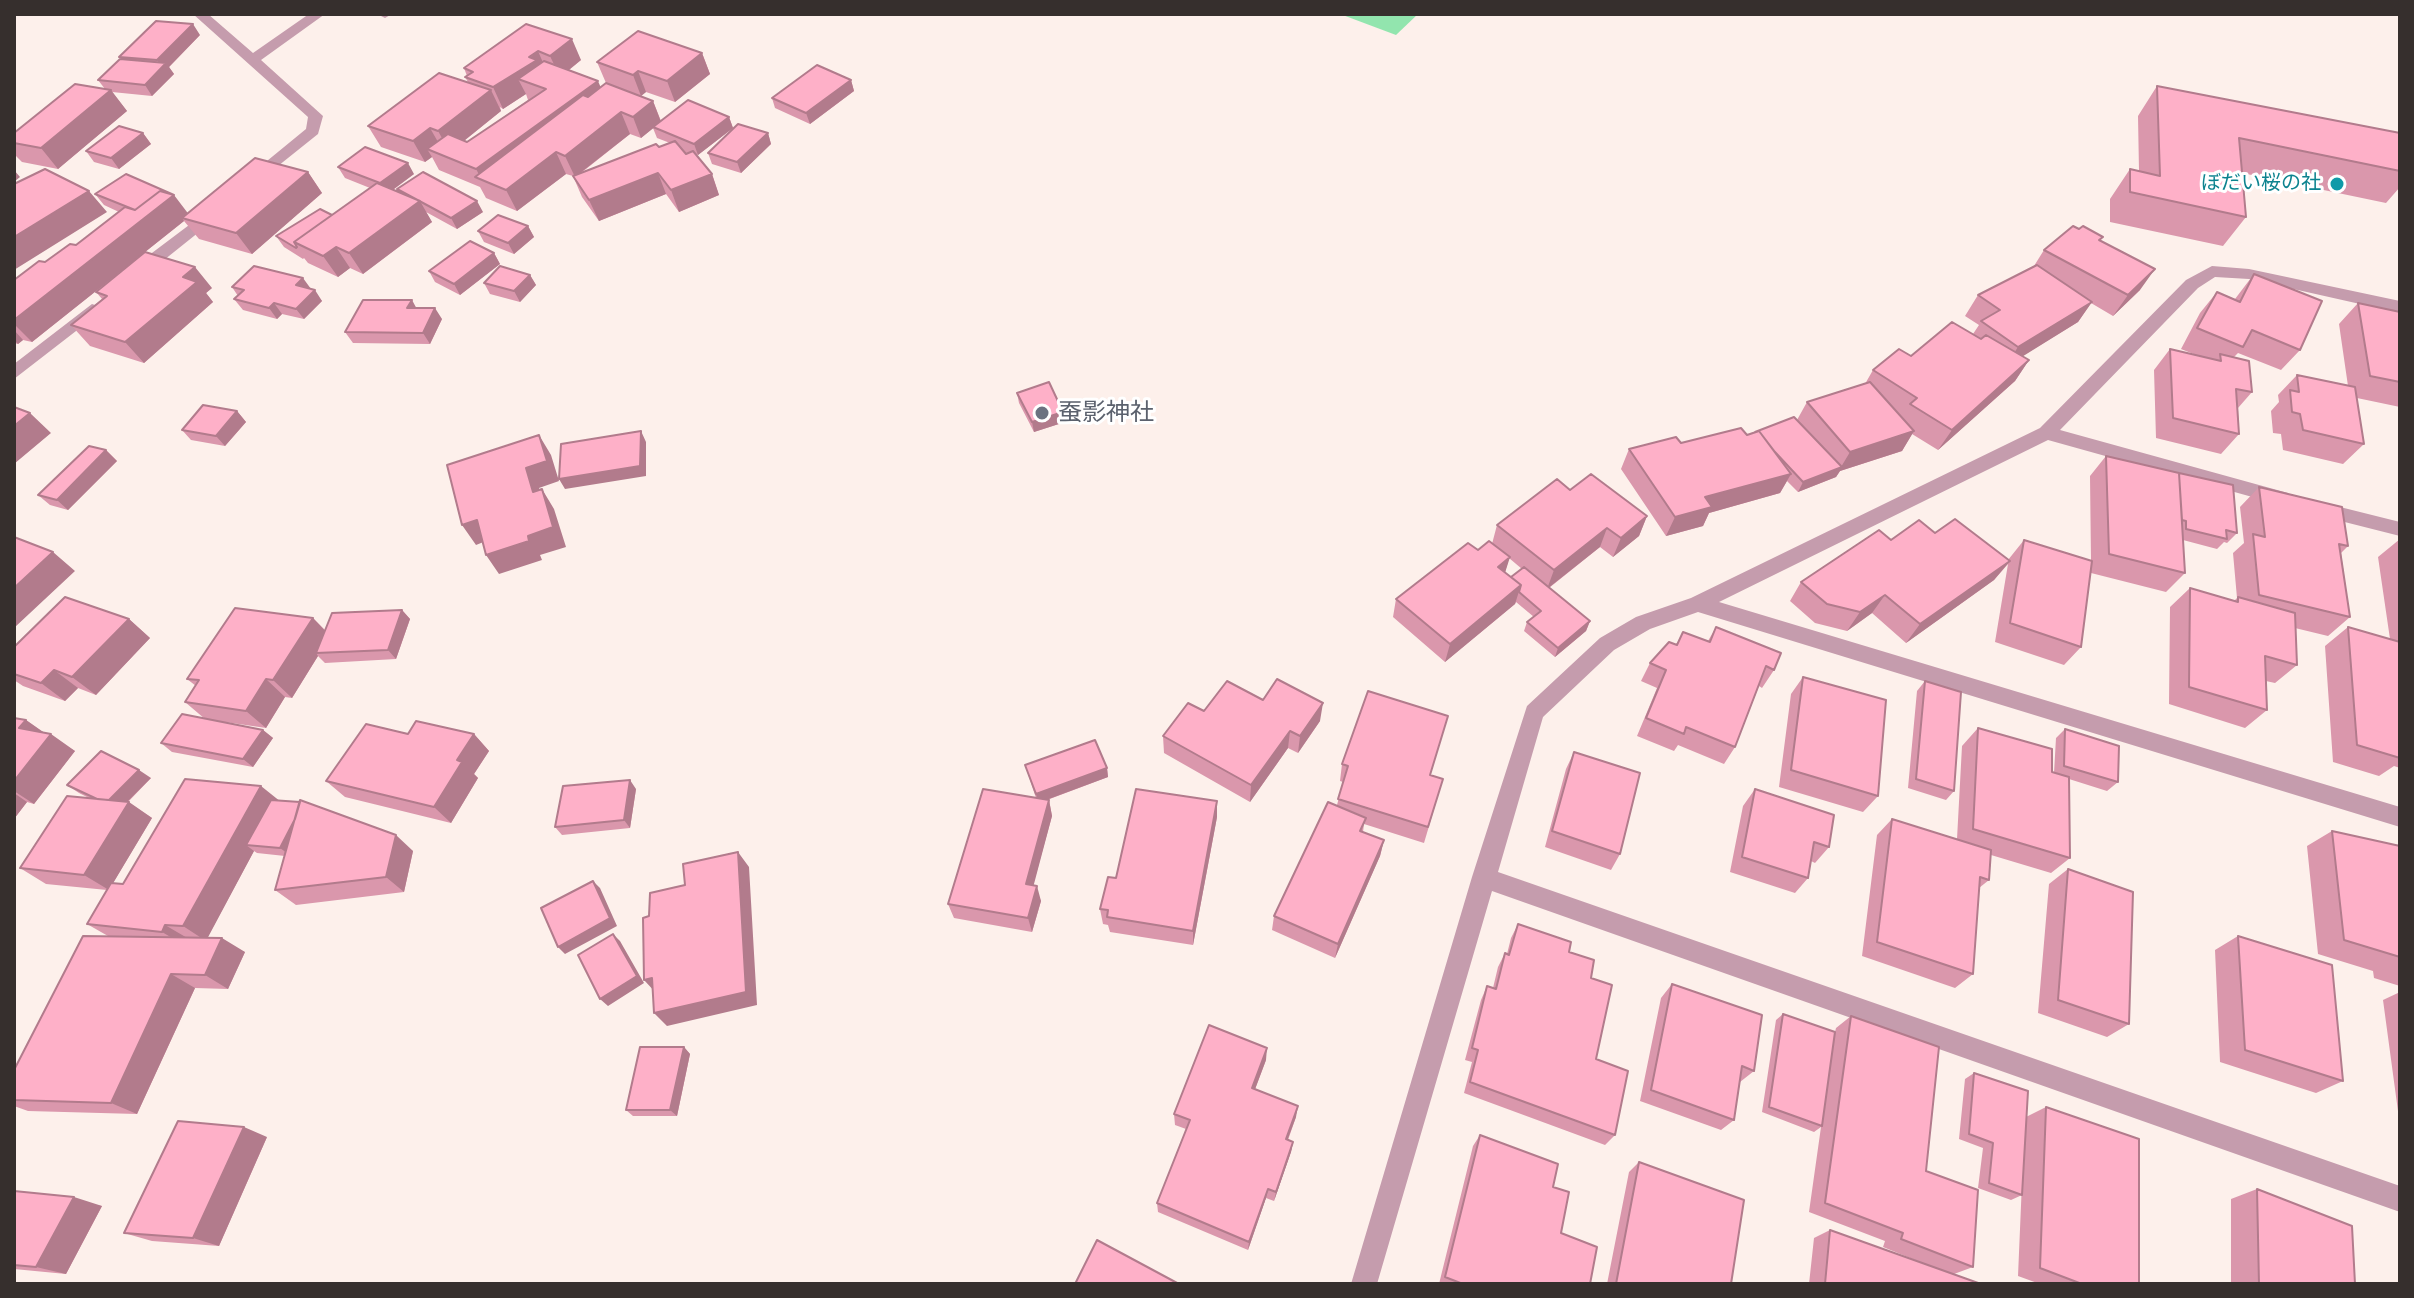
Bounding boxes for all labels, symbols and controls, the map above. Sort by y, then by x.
place label: ぼだい桜の社 [2201,172,2321,196]
marker: ぼだい桜の社 [2328,175,2346,193]
place label: 蚕影神社 [1058,399,1154,427]
marker: 蚕影神社 [1033,404,1051,422]

